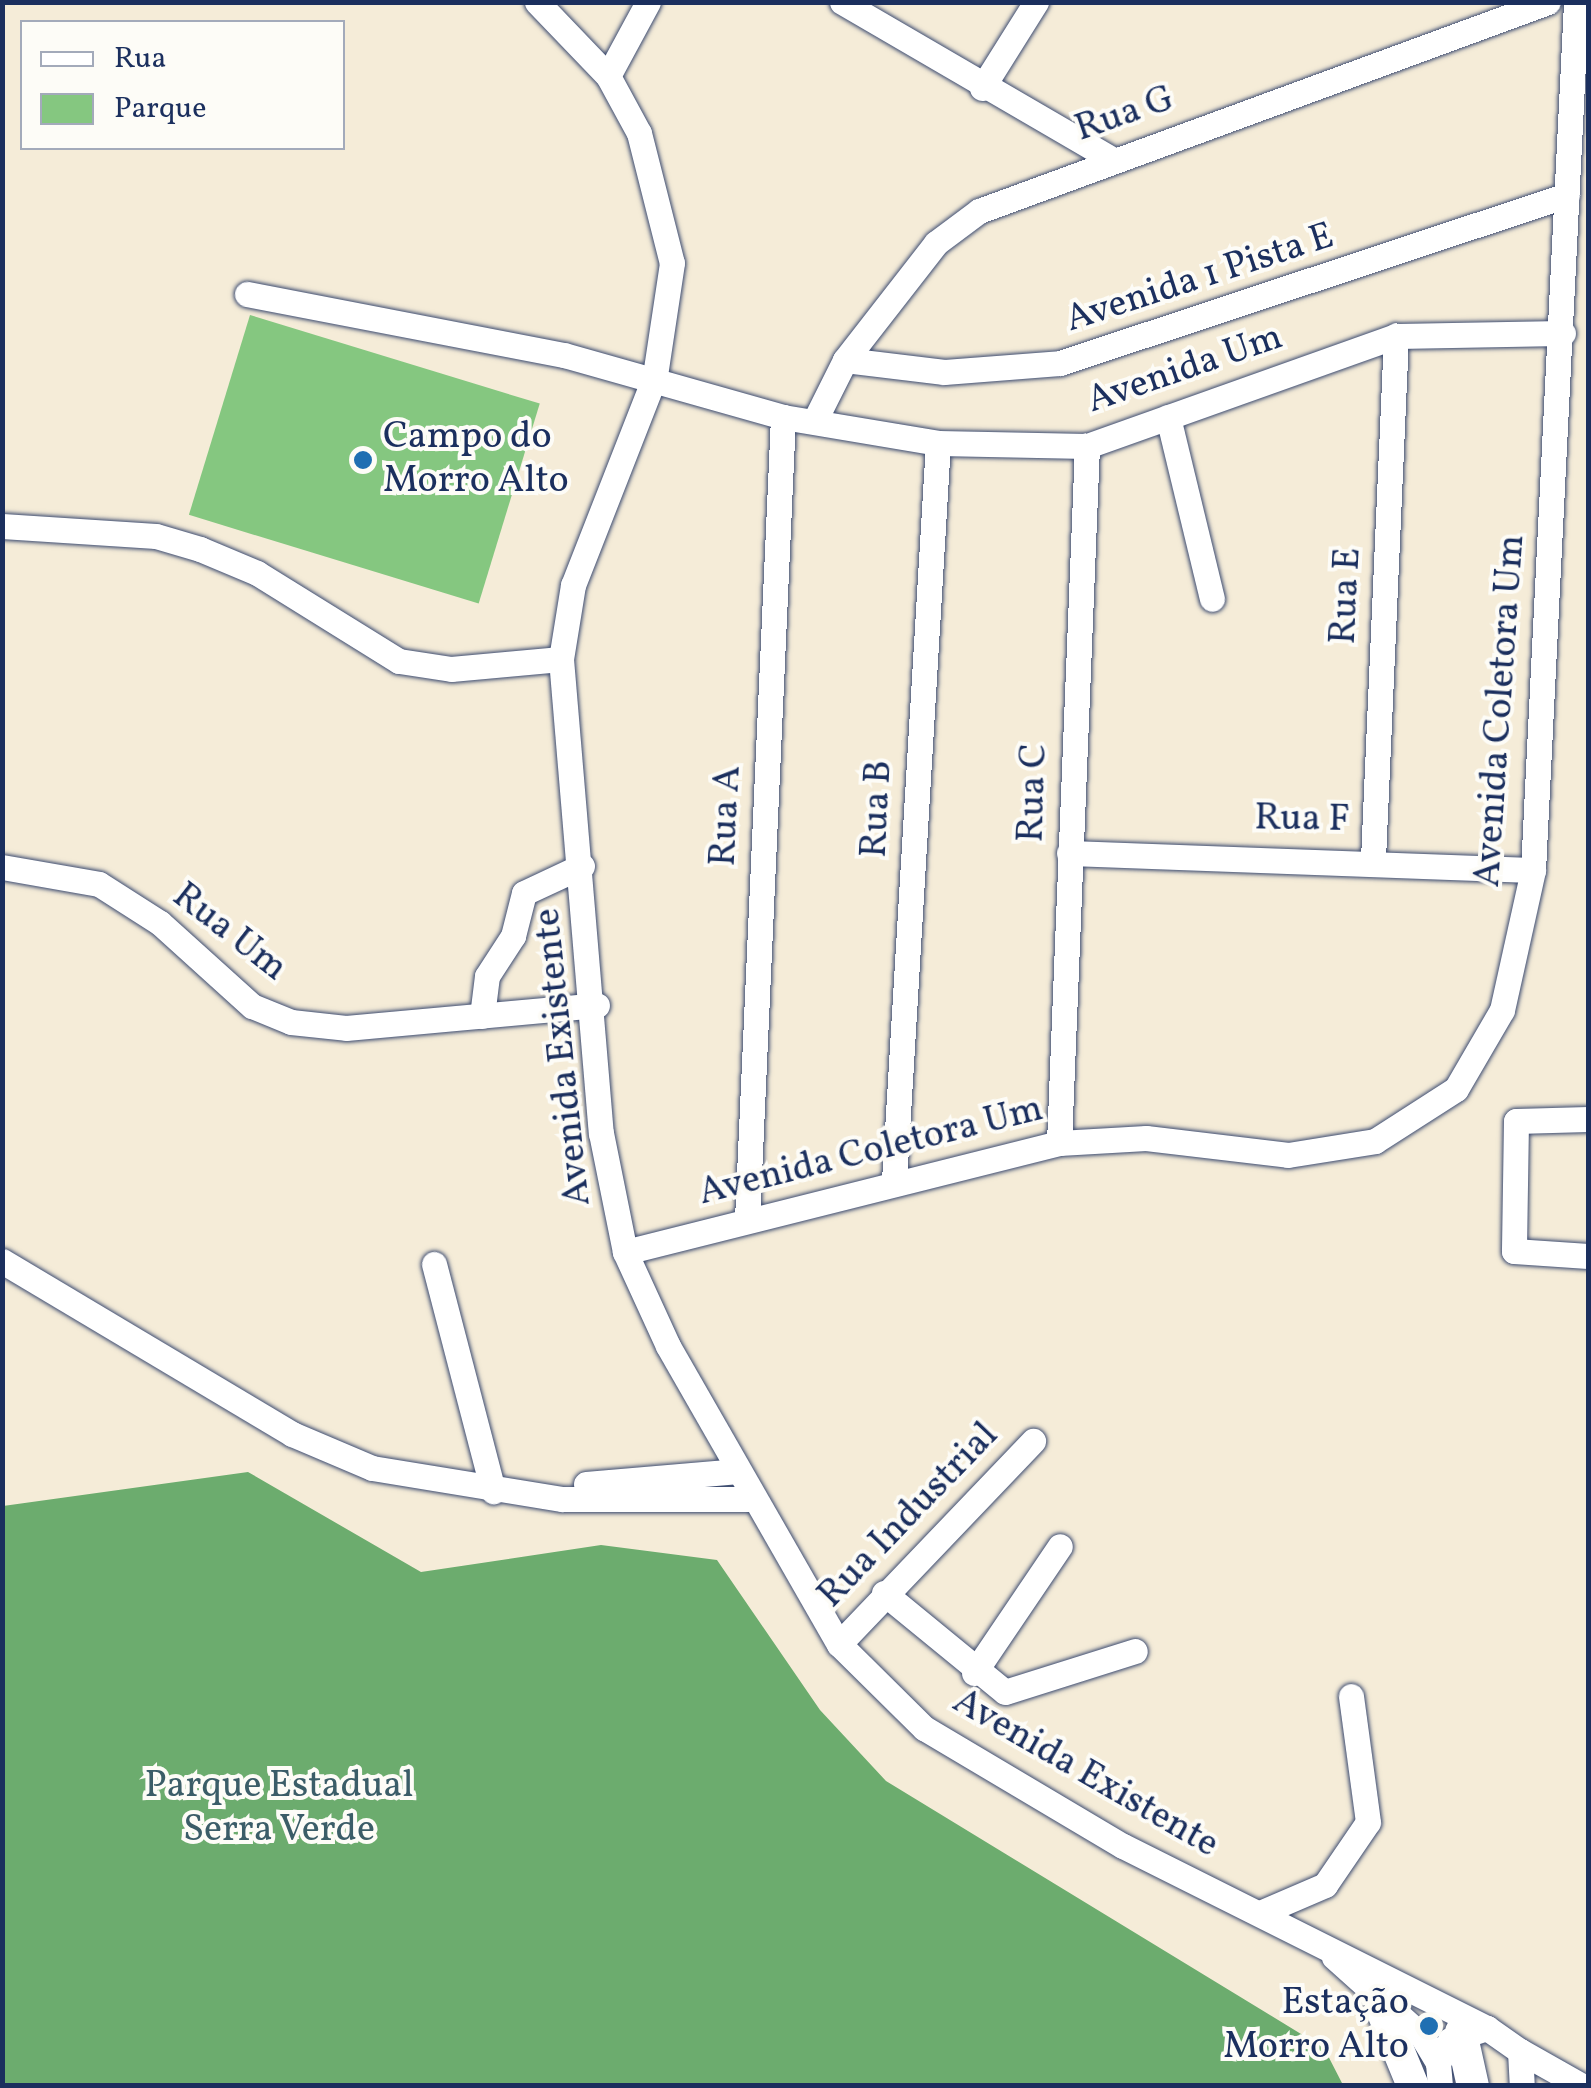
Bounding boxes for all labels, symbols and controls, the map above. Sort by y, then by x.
legend [20,20,345,150]
text: Rua [114,38,166,80]
street label: Rua G [1069,77,1181,153]
text: Parque [114,88,206,130]
street label: Avenida 1 Pista E [1060,214,1340,344]
street label: Avenida Um [1081,315,1289,425]
place label: Campo do Morro Alto [383,415,569,504]
marker: Campo do Morro Alto [352,449,374,471]
street label: Avenida Coletora Um [1466,533,1536,889]
street label: Rua E [1322,546,1372,646]
street label: Rua C [1009,743,1059,843]
street label: Rua B [853,759,903,859]
street label: Rua A [702,765,752,867]
street label: Rua F [1254,796,1350,844]
street label: Rua Um [162,874,296,992]
street label: Avenida Existente [526,906,602,1208]
street label: Avenida Coletora Um [694,1087,1048,1217]
street label: Rua Industrial [809,1414,1009,1618]
street label: Avenida Existente [944,1679,1226,1869]
park label: Parque Estadual Serra Verde [144,1764,414,1854]
place label: Estação Morro Alto [1223,1981,1409,2070]
marker: Estação Morro Alto [1418,2015,1440,2037]

